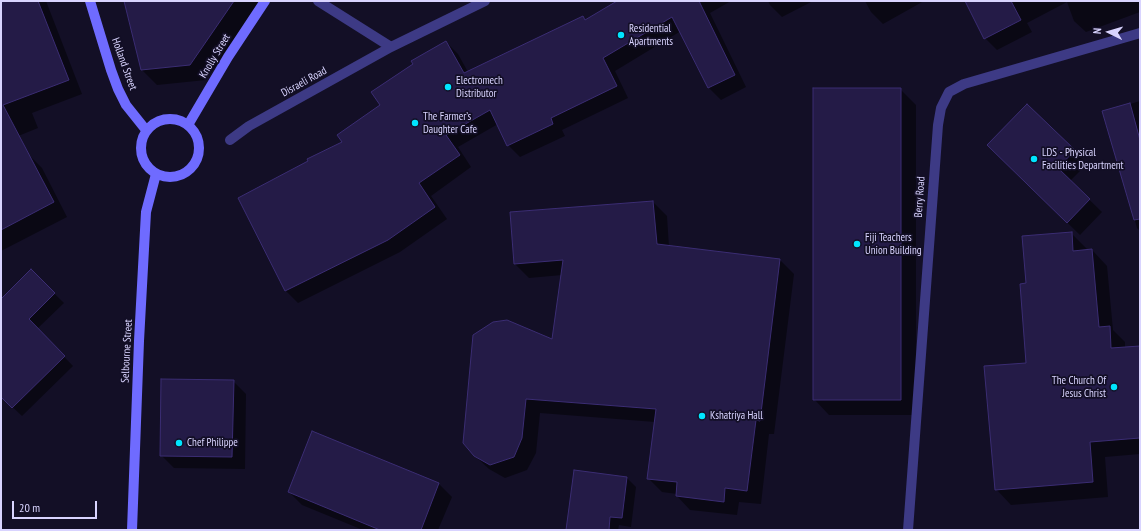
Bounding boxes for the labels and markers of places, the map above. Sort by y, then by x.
place label: Residential Apartments [629,22,673,48]
marker: Residential Apartments [616,30,626,40]
place label: Electromech Distributor [456,74,503,100]
marker: Electromech Distributor [443,82,453,92]
place label: The Farmer’s Daughter Cafe [423,110,477,136]
marker: The Farmer’s Daughter Cafe [410,118,420,128]
place label: LDS - Physical Facilities Department [1042,146,1124,172]
marker: LDS - Physical Facilities Department [1029,154,1039,164]
place label: Fiji Teachers Union Building [865,231,921,257]
marker: Fiji Teachers Union Building [852,239,862,249]
place label: The Church Of Jesus Christ [1052,374,1106,400]
marker: The Church Of Jesus Christ [1109,382,1119,392]
place label: Kshatriya Hall [710,409,763,423]
marker: Kshatriya Hall [697,411,707,421]
place label: Chef Philippe [187,436,238,450]
marker: Chef Philippe [174,438,184,448]

